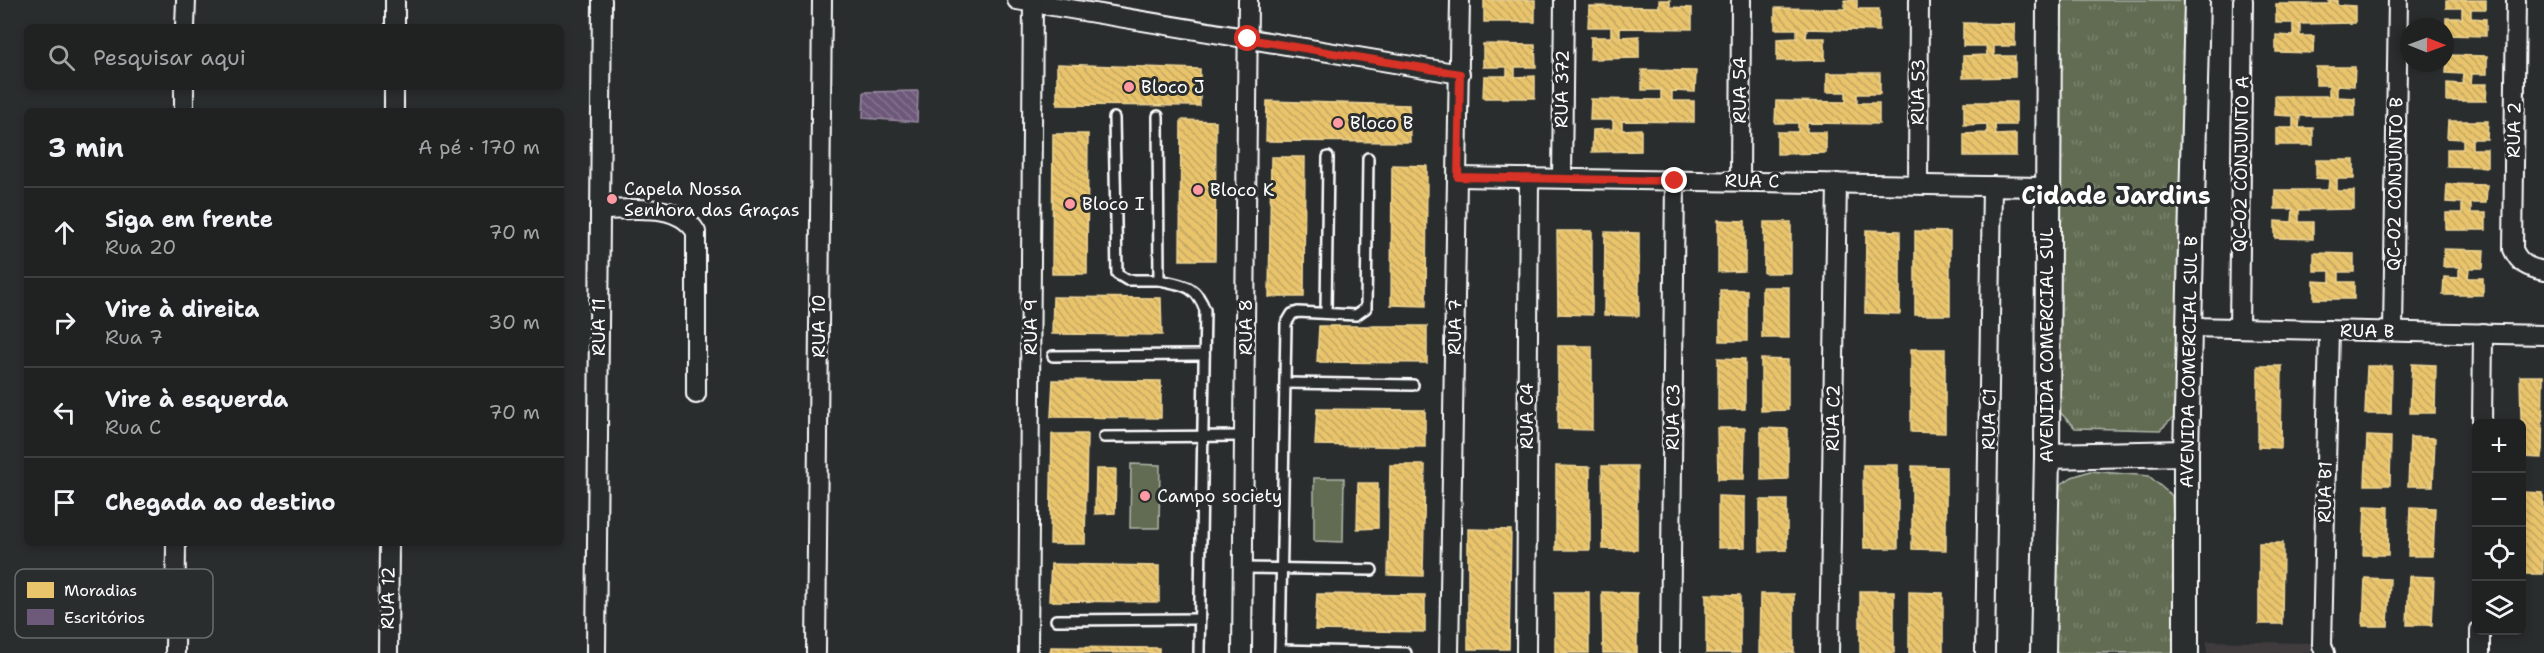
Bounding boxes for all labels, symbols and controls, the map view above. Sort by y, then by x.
north arrow [2400,18,2454,72]
search box [24,24,564,90]
route start [1234,25,1260,51]
icon: search [45,41,78,74]
text: Pesquisar aqui [93,43,246,72]
street label: RUA 372 [1549,50,1575,128]
street label: RUA 54 [1728,57,1752,123]
street label: RUA 53 [1905,59,1931,125]
place label: Bloco J [1141,75,1205,99]
street label: QC-02 CONJUNTO A [2227,76,2255,252]
marker: Bloco J [1122,80,1136,94]
street label: QC-02 CONJUNTO B [2381,97,2409,271]
street label: RUA 2 [2502,102,2526,158]
place label: Bloco B [1350,111,1413,135]
marker: Bloco B [1331,116,1345,130]
text: 3 min [48,130,124,165]
text: A pé · 170 m [418,134,540,160]
route end [1661,167,1687,193]
street label: RUA C [1724,169,1780,193]
place label: Capela Nossa Senhora das Graças [624,177,800,222]
place label: Bloco K [1210,178,1275,202]
district label: Cidade Jardins [2021,180,2211,212]
marker: Bloco K [1191,183,1205,197]
marker: Capela Nossa Senhora das Graças [605,192,619,206]
place label: Bloco I [1082,192,1145,216]
marker: Bloco I [1063,197,1077,211]
text: Siga em frente [105,205,273,234]
icon: ahead [48,216,81,249]
text: 70 m [488,219,540,245]
street label: AVENIDA COMERCIAL SUL [2035,227,2059,463]
text: Rua 20 [105,234,176,260]
street label: AVENIDA COMERCIAL SUL B [2175,236,2203,488]
street label: RUA 10 [807,294,831,358]
text: Vire à direita [105,295,259,324]
street label: RUA 11 [587,298,611,356]
street label: RUA 9 [1019,299,1043,355]
street label: RUA 8 [1234,299,1258,355]
street label: RUA 7 [1443,299,1467,355]
icon: right [48,306,81,339]
text: 30 m [488,309,540,335]
street label: RUA B [2340,319,2394,343]
text: Rua 7 [105,324,163,350]
street label: RUA C4 [1515,383,1539,449]
street label: RUA C3 [1660,383,1686,451]
street label: RUA C2 [1820,384,1846,452]
text: Vire à esquerda [105,385,288,414]
street label: RUA C1 [1976,388,2002,450]
icon: left [48,396,81,429]
text: 70 m [488,399,540,425]
text: Rua C [105,414,161,440]
map controls [2472,419,2526,635]
button: + [2472,419,2526,473]
street label: RUA B1 [2312,461,2338,523]
button: − [2472,473,2526,527]
place label: Campo society [1157,484,1282,508]
icon: arrive [48,486,81,519]
text: Chegada ao destino [105,488,336,517]
marker: Campo society [1138,489,1152,503]
button: locate [2472,527,2526,581]
street label: RUA 12 [375,566,401,630]
legend [15,569,213,638]
text: Moradias [64,580,137,601]
button: layers [2472,581,2526,635]
text: Escritórios [64,607,145,628]

